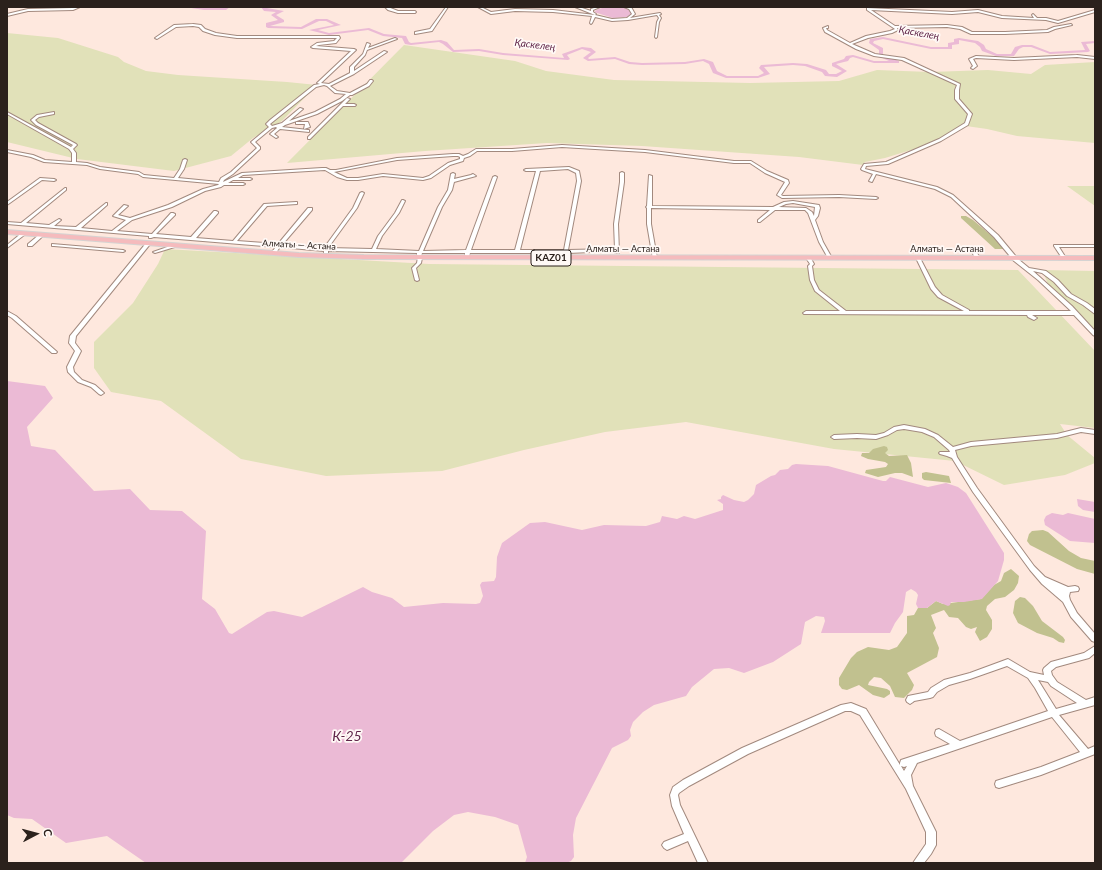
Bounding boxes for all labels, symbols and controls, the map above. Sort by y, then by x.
water label: Қаскелең [898,24,940,42]
water label: Қаскелең [514,37,556,53]
street label: Алматы — Астана [262,238,336,252]
street label: Алматы — Астана [586,244,660,254]
street label: Алматы — Астана [910,244,984,254]
road number: KАZ01 [531,250,571,266]
water label: К-25 [332,728,362,744]
north arrow [16,814,56,854]
text: С [42,828,55,837]

